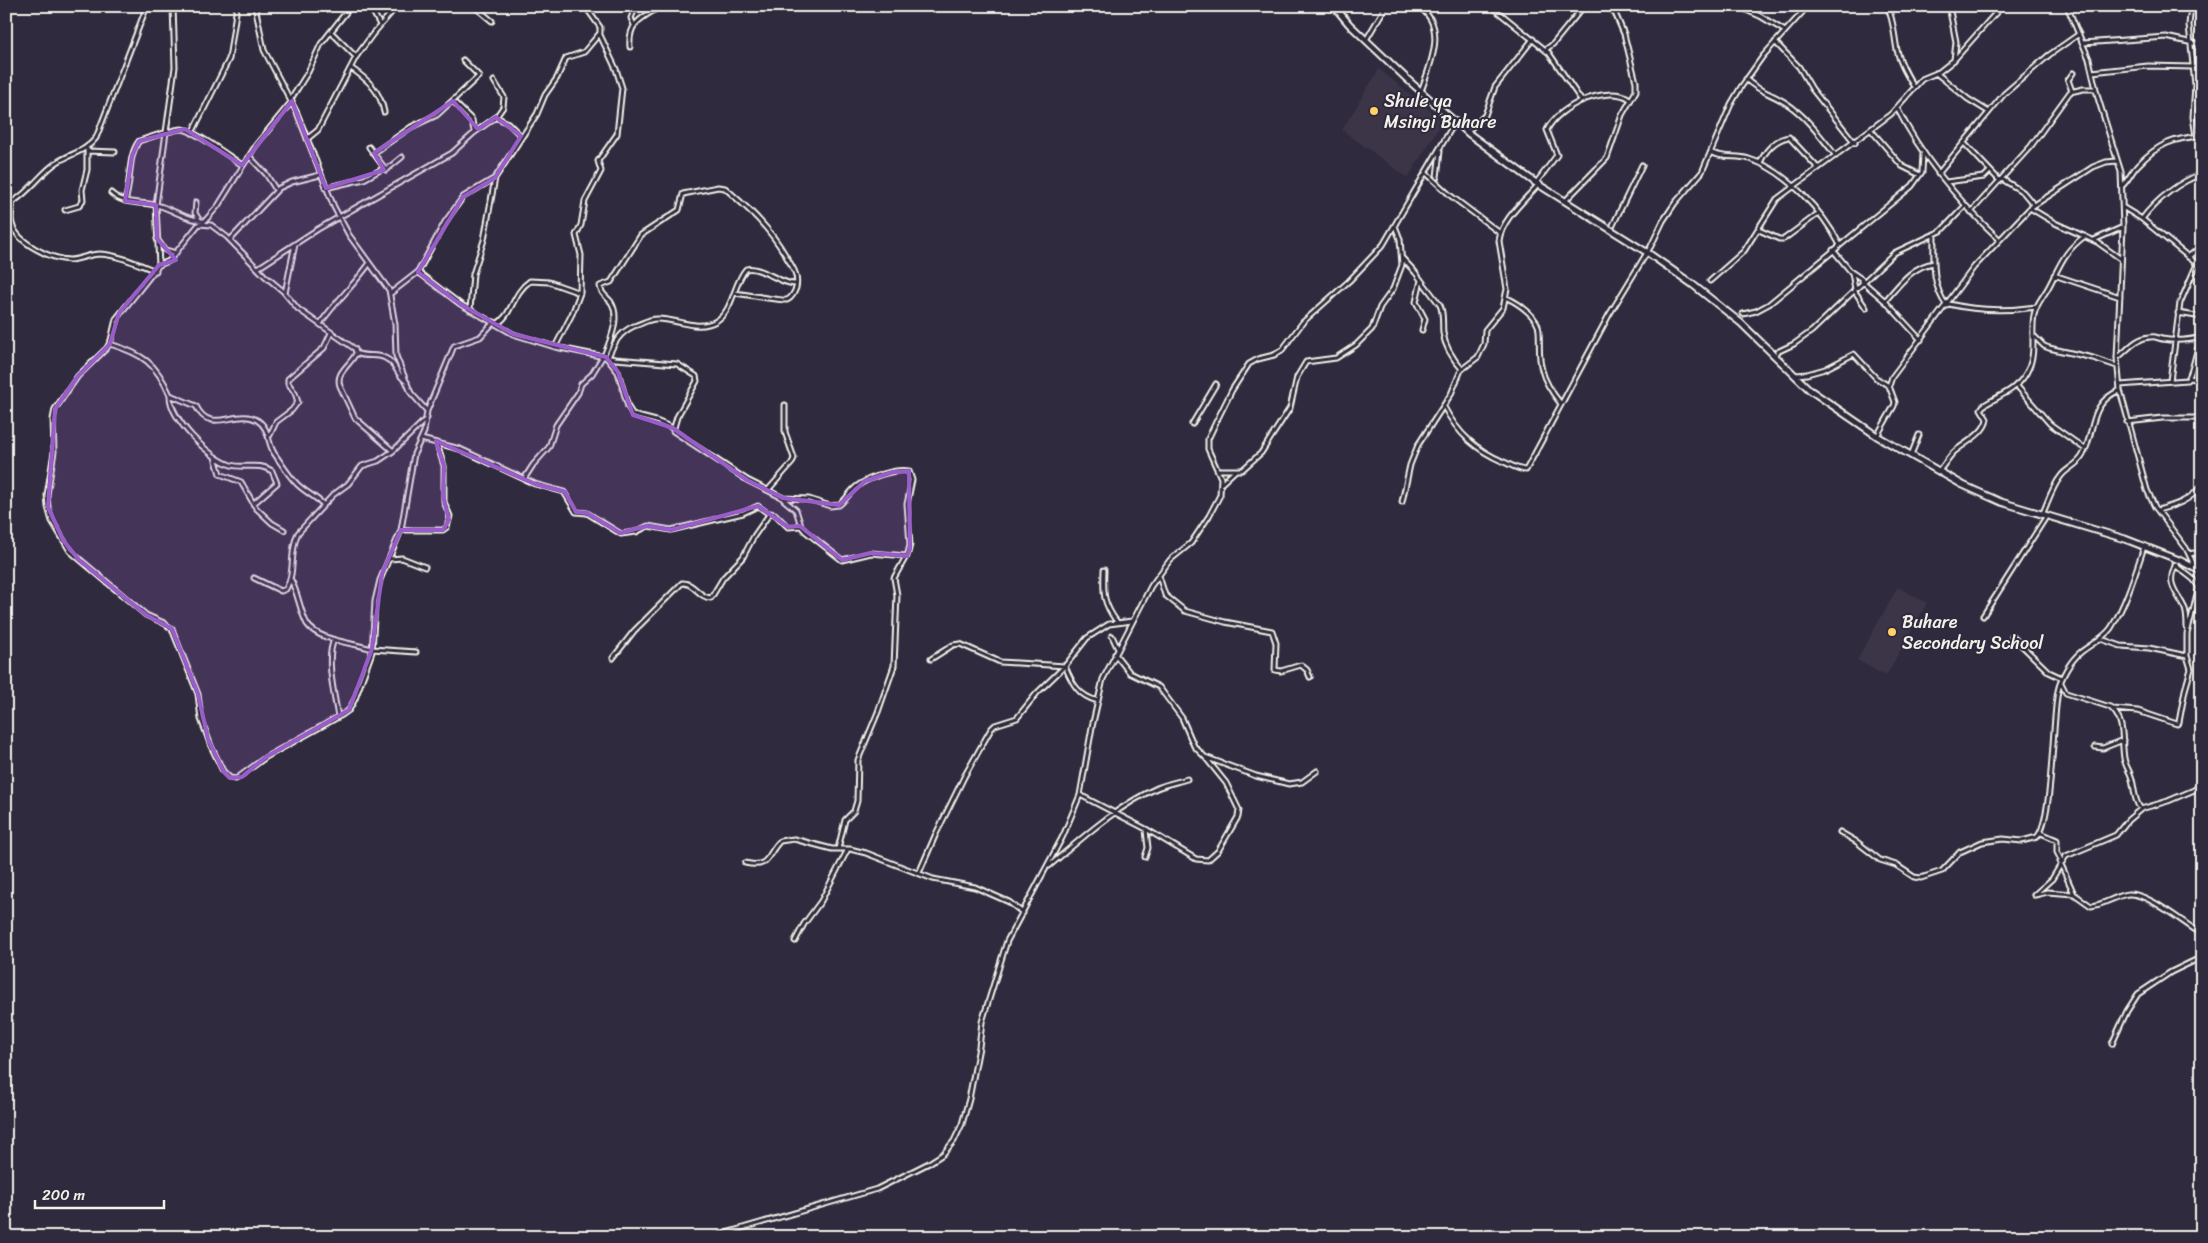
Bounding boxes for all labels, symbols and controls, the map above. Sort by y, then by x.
place label: Shule ya Msingi Buhare [1384,85,1496,138]
marker: Shule ya Msingi Buhare [1368,105,1380,117]
place label: Buhare Secondary School [1902,606,2044,659]
marker: Buhare Secondary School [1886,626,1898,638]
scale bar [35,1178,164,1210]
text: 200 m [42,1182,86,1208]

